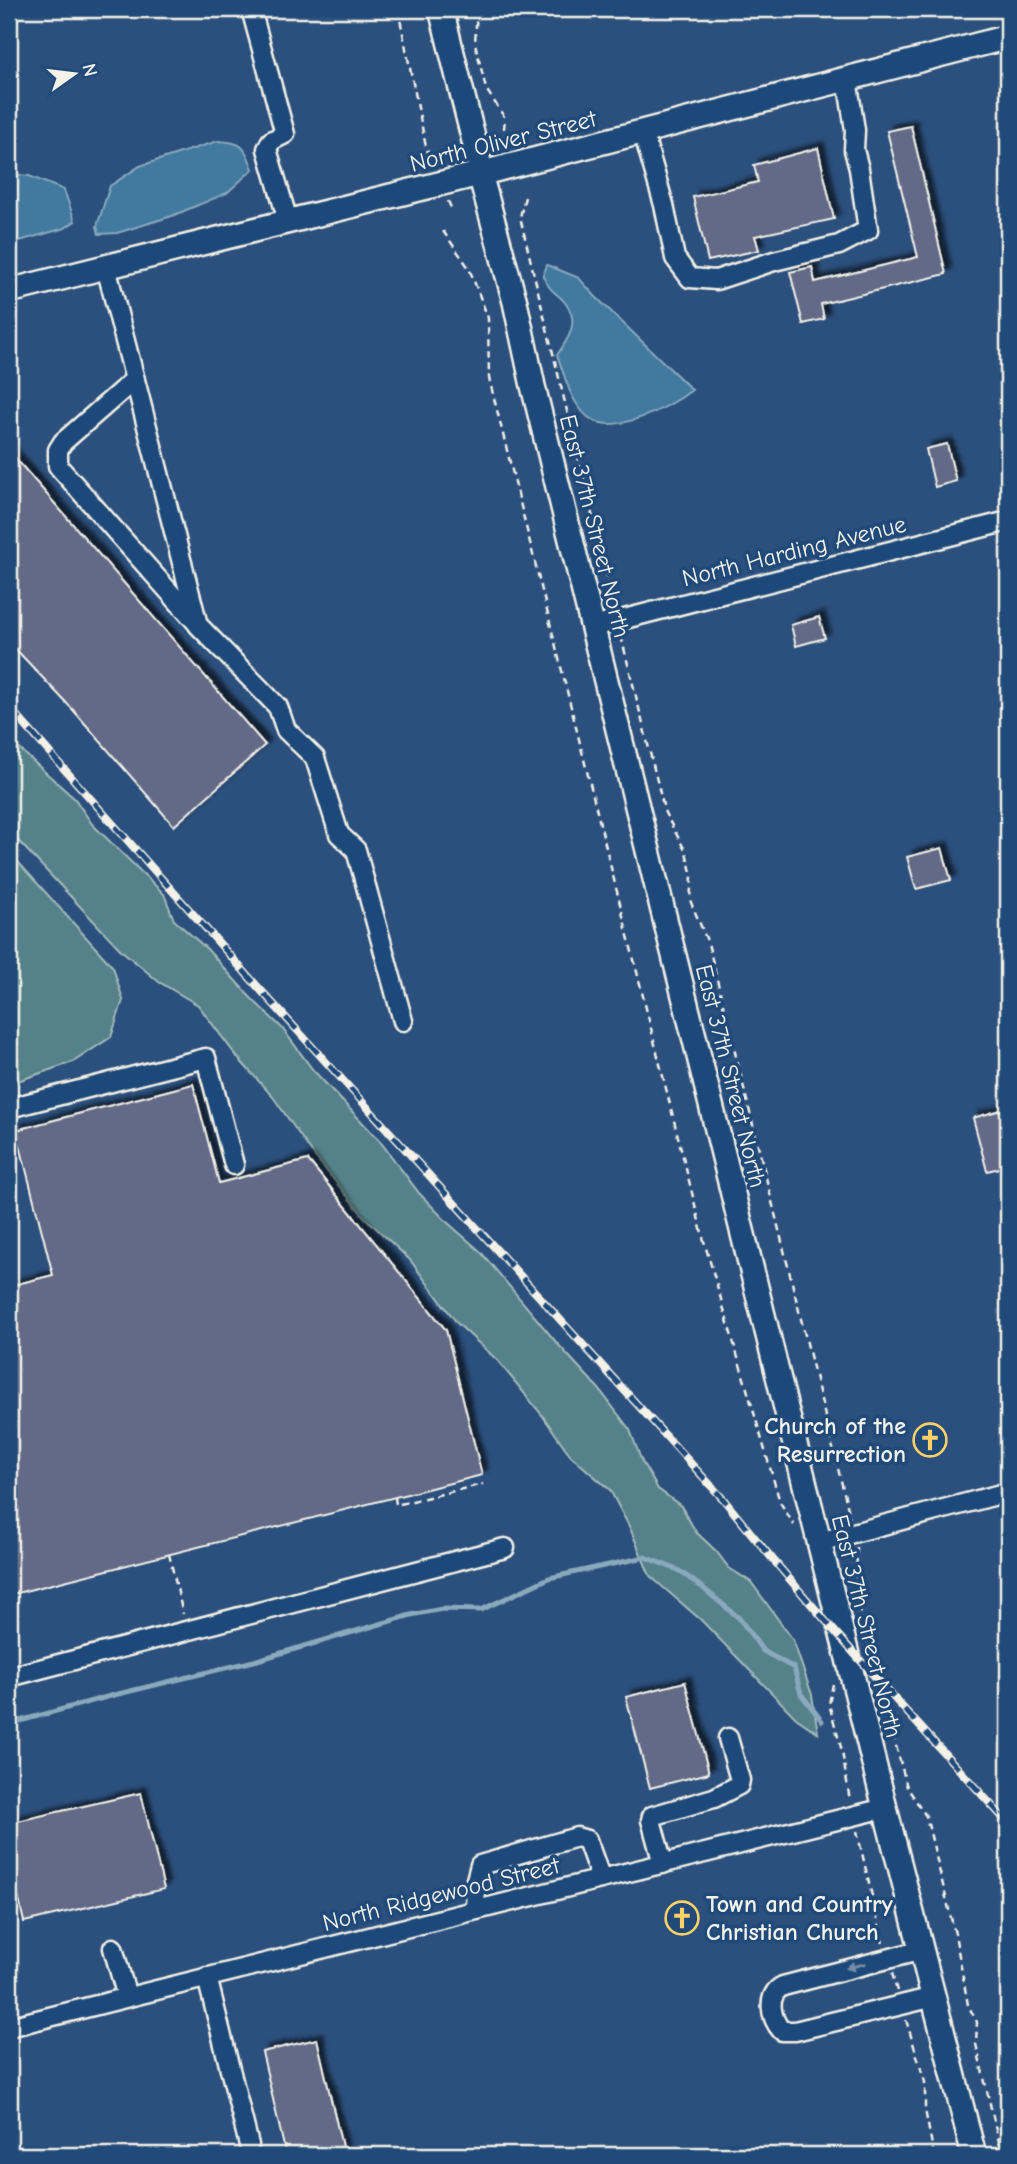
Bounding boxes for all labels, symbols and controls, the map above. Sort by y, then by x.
north arrow [38,38,108,108]
text: N [77,61,102,79]
street label: North Oliver Street [407,104,600,178]
street label: East 37th Street North [554,412,636,640]
street label: North Harding Avenue [679,510,909,592]
street label: East 37th Street North [690,962,772,1190]
place label: Church of the Resurrection [764,1412,906,1468]
church icon: Church of the Resurrection [911,1421,949,1459]
street label: East 37th Street North [826,1512,908,1740]
street label: North Ridgewood Street [320,1851,563,1937]
place label: Town and Country Christian Church [706,1890,893,1946]
church icon: Town and Country Christian Church [663,1899,701,1937]
one-way arrow [844,1961,866,1972]

